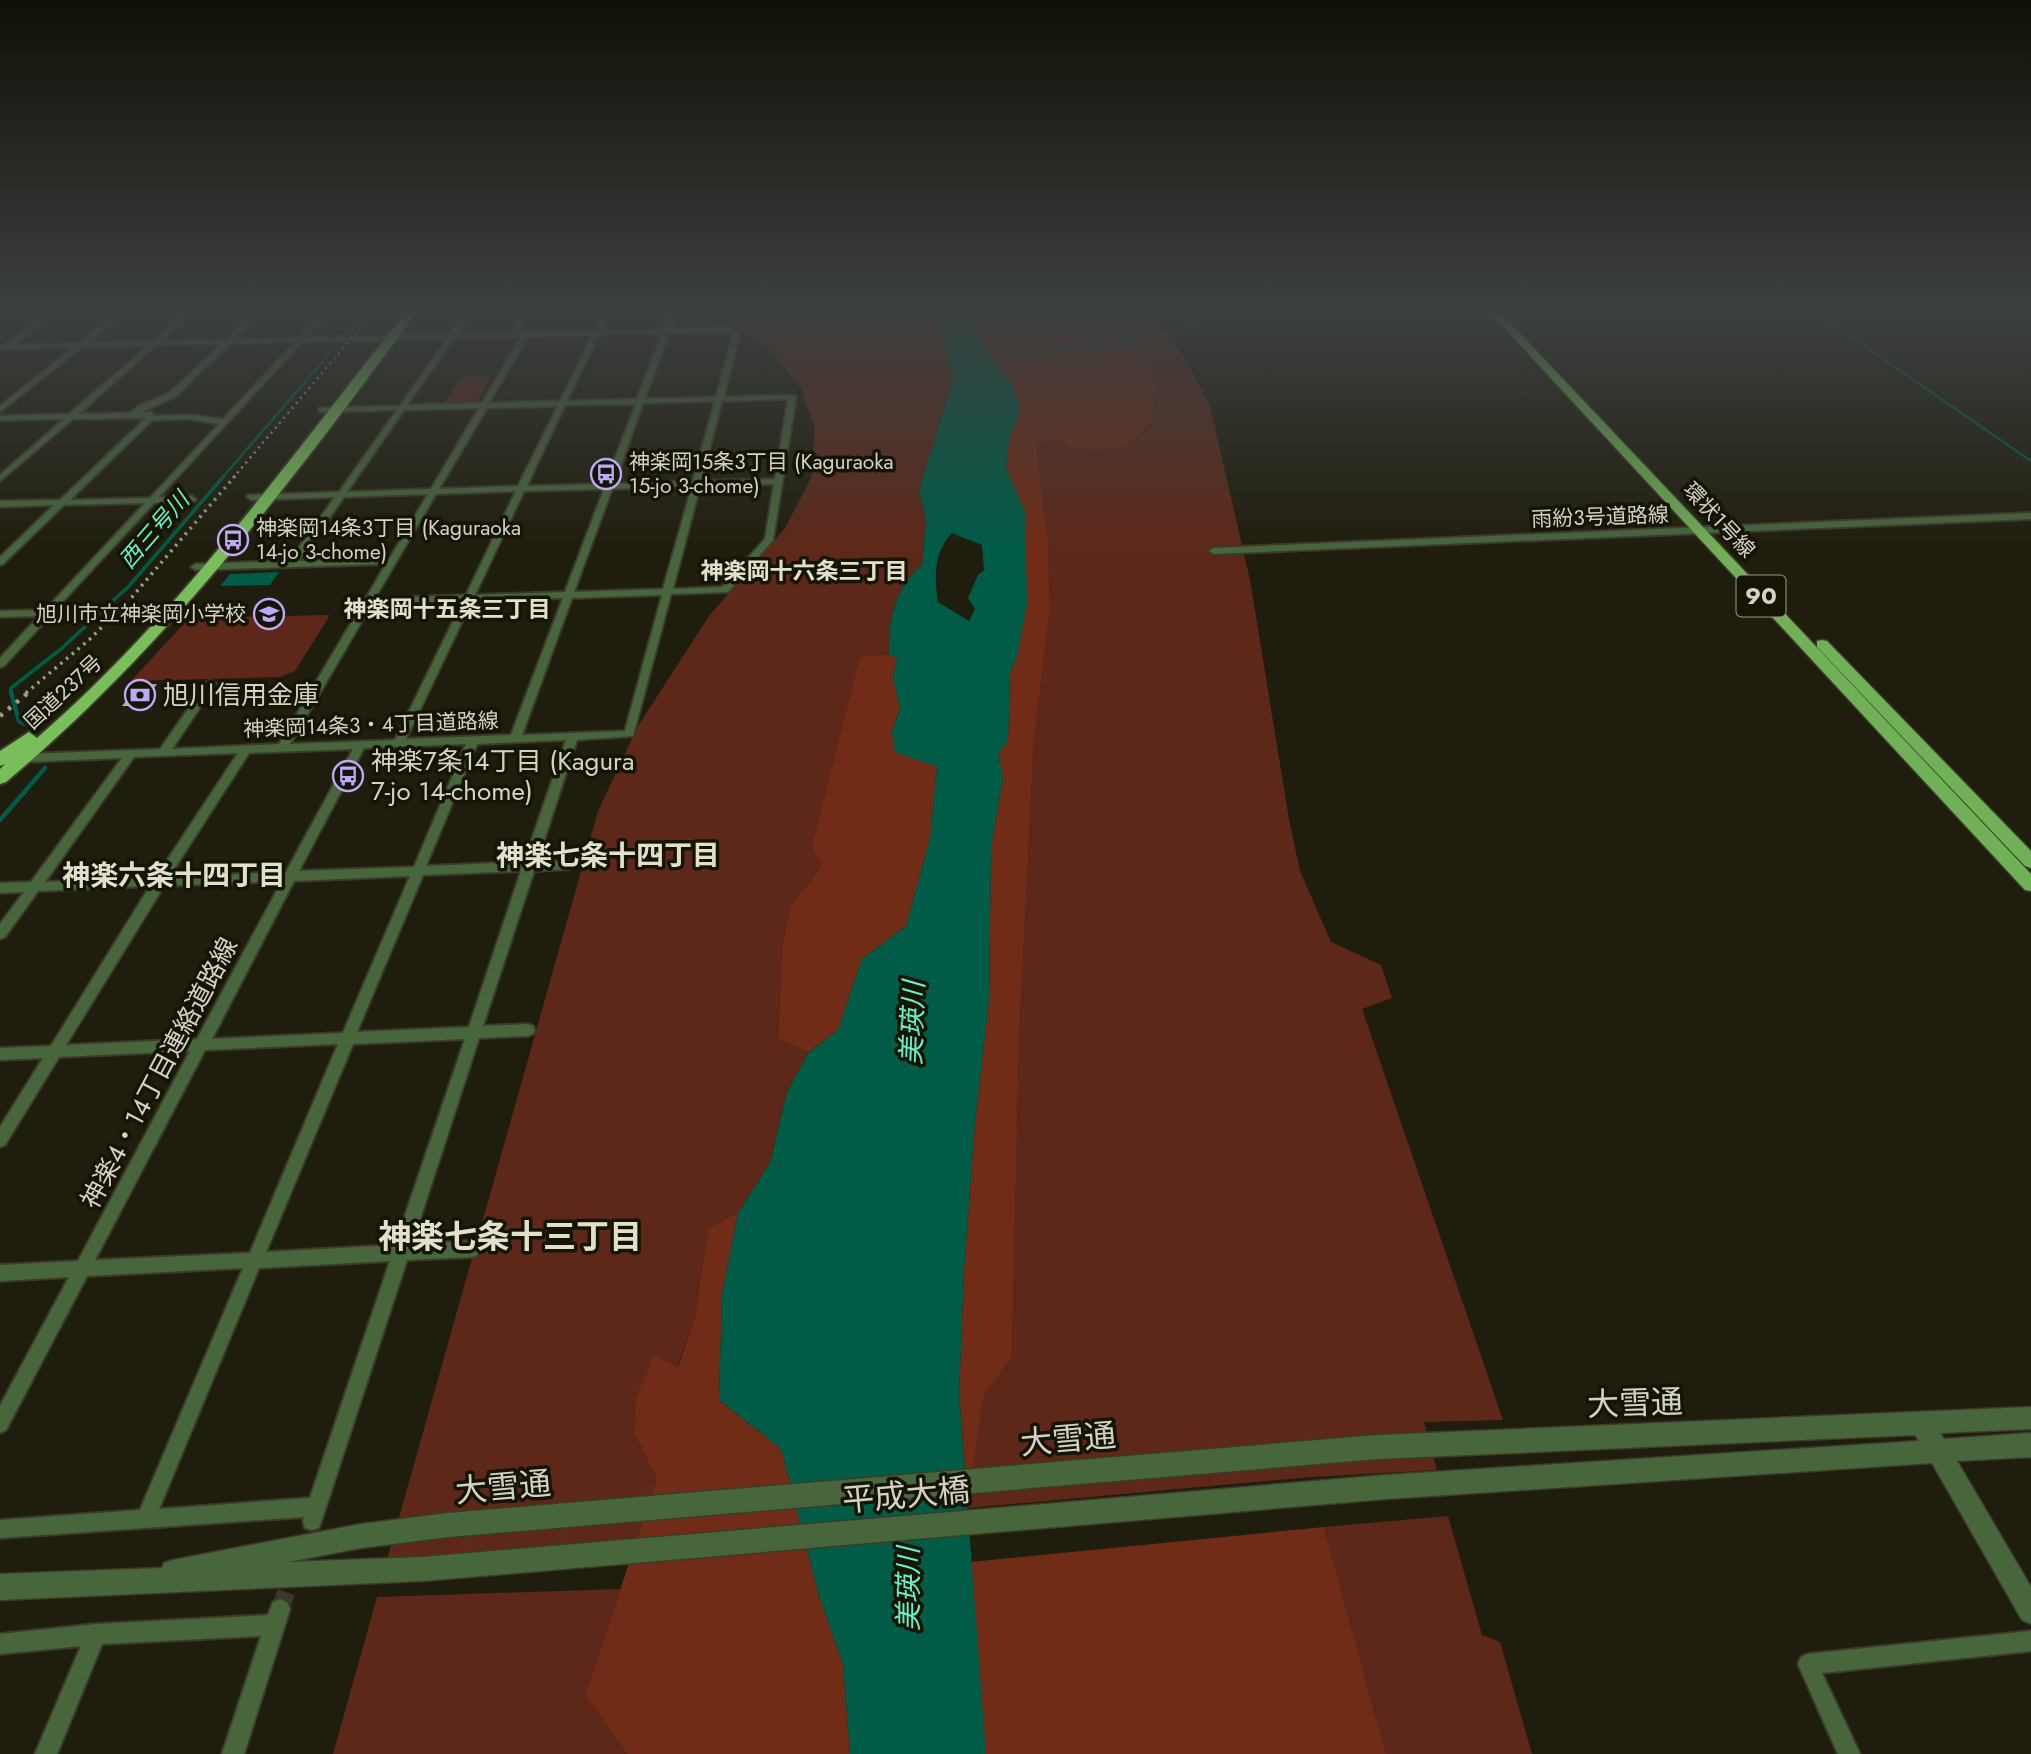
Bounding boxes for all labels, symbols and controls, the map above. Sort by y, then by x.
place label: 神楽岡15条3丁目 (Kaguraoka 15-jo 3-chome) [629,447,894,501]
bus stop icon: 神楽岡15条3丁目 (Kaguraoka 15-jo 3-chome) [589,457,623,491]
street label: 環状1号線 [1676,476,1762,564]
water label: 西三号川 [111,482,199,576]
street label: 雨紛3号道路線 [1531,500,1669,534]
place label: 神楽岡14条3丁目 (Kaguraoka 14-jo 3-chome) [256,513,521,567]
bus stop icon: 神楽岡14条3丁目 (Kaguraoka 14-jo 3-chome) [216,523,250,557]
district label: 神楽岡十六条三丁目 [701,554,908,588]
road number: 90 [1736,576,1786,616]
district label: 神楽岡十五条三丁目 [344,592,551,626]
school or university icon: 旭川市立神楽岡小学校 [252,597,286,631]
place label: 旭川市立神楽岡小学校 [36,599,246,629]
street label: 国道237号 [17,648,109,736]
place label: 旭川信用金庫 [163,676,319,714]
bank icon: 旭川信用金庫 [123,678,157,712]
street label: 神楽岡14条3・4丁目道路線 [243,706,499,744]
place label: 神楽7条14丁目 (Kagura 7-jo 14-chome) [371,742,634,810]
bus stop icon: 神楽7条14丁目 (Kagura 7-jo 14-chome) [331,759,365,793]
district label: 神楽七条十四丁目 [496,835,720,876]
district label: 神楽六条十四丁目 [62,855,286,896]
street label: 神楽4・14丁目連絡道路線 [71,931,247,1215]
water label: 美瑛川 [891,977,935,1066]
district label: 神楽七条十三丁目 [378,1213,642,1260]
street label: 大雪通 [1586,1378,1684,1428]
street label: 大雪通 [1018,1412,1118,1466]
street label: 大雪通 [453,1460,553,1514]
street label: 平成大橋 [840,1467,972,1523]
water label: 美瑛川 [888,1544,929,1631]

